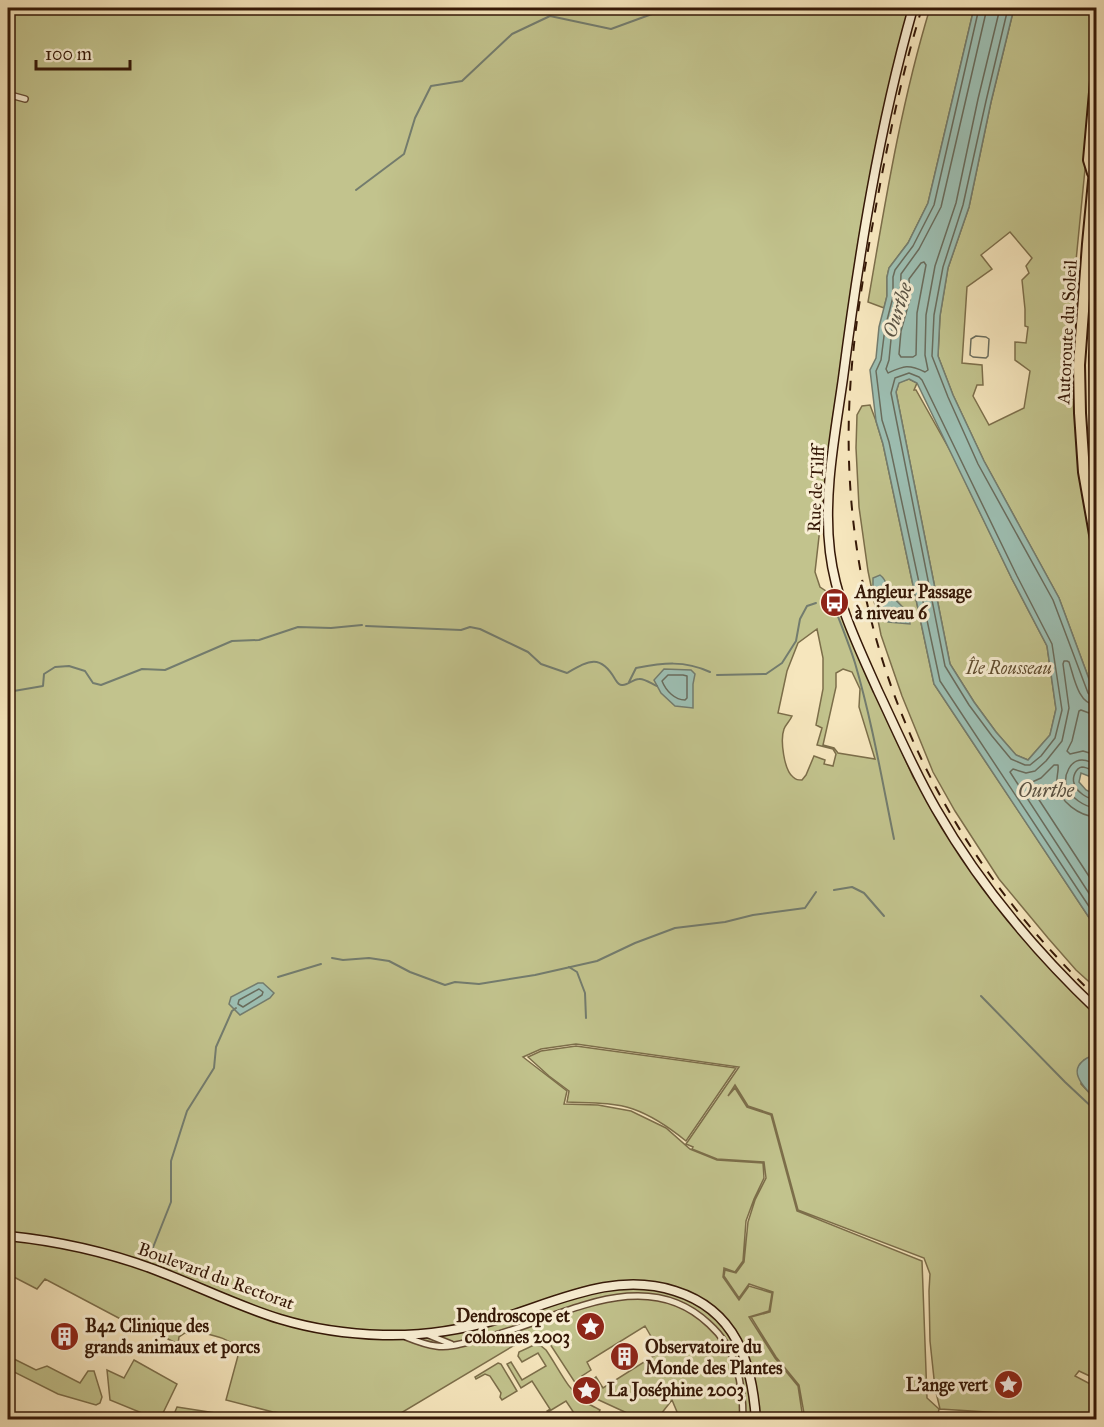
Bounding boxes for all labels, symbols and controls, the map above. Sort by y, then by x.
scale bar [36,33,130,71]
text: 100 m [45,43,92,65]
street label: Autoroute du Soleil [1052,259,1082,406]
water label: Ourthe [877,279,917,340]
street label: Rue de Tilff [803,442,829,533]
place label: Angleur Passage à niveau 6 [854,581,972,624]
bus stop icon: Angleur Passage à niveau 6 [818,586,850,618]
park label: Île Rousseau [965,656,1052,679]
water label: Ourthe [1018,778,1075,802]
street label: Boulevard du Rectorat [135,1237,298,1315]
place label: Dendroscope et colonnes 2003 [456,1305,571,1349]
place icon: Dendroscope et colonnes 2003 [575,1310,607,1342]
place label: B42 Clinique des grands animaux et porcs [85,1315,261,1359]
building icon: B42 Clinique des grands animaux et porcs [48,1320,80,1352]
place label: Observatoire du Monde des Plantes [645,1336,783,1379]
building icon: Observatoire du Monde des Plantes [608,1341,640,1373]
place icon: L’ange vert [993,1369,1025,1401]
place icon: La Joséphine 2003 [570,1374,602,1406]
place label: L’ange vert [906,1374,989,1397]
place label: La Joséphine 2003 [607,1379,744,1402]

